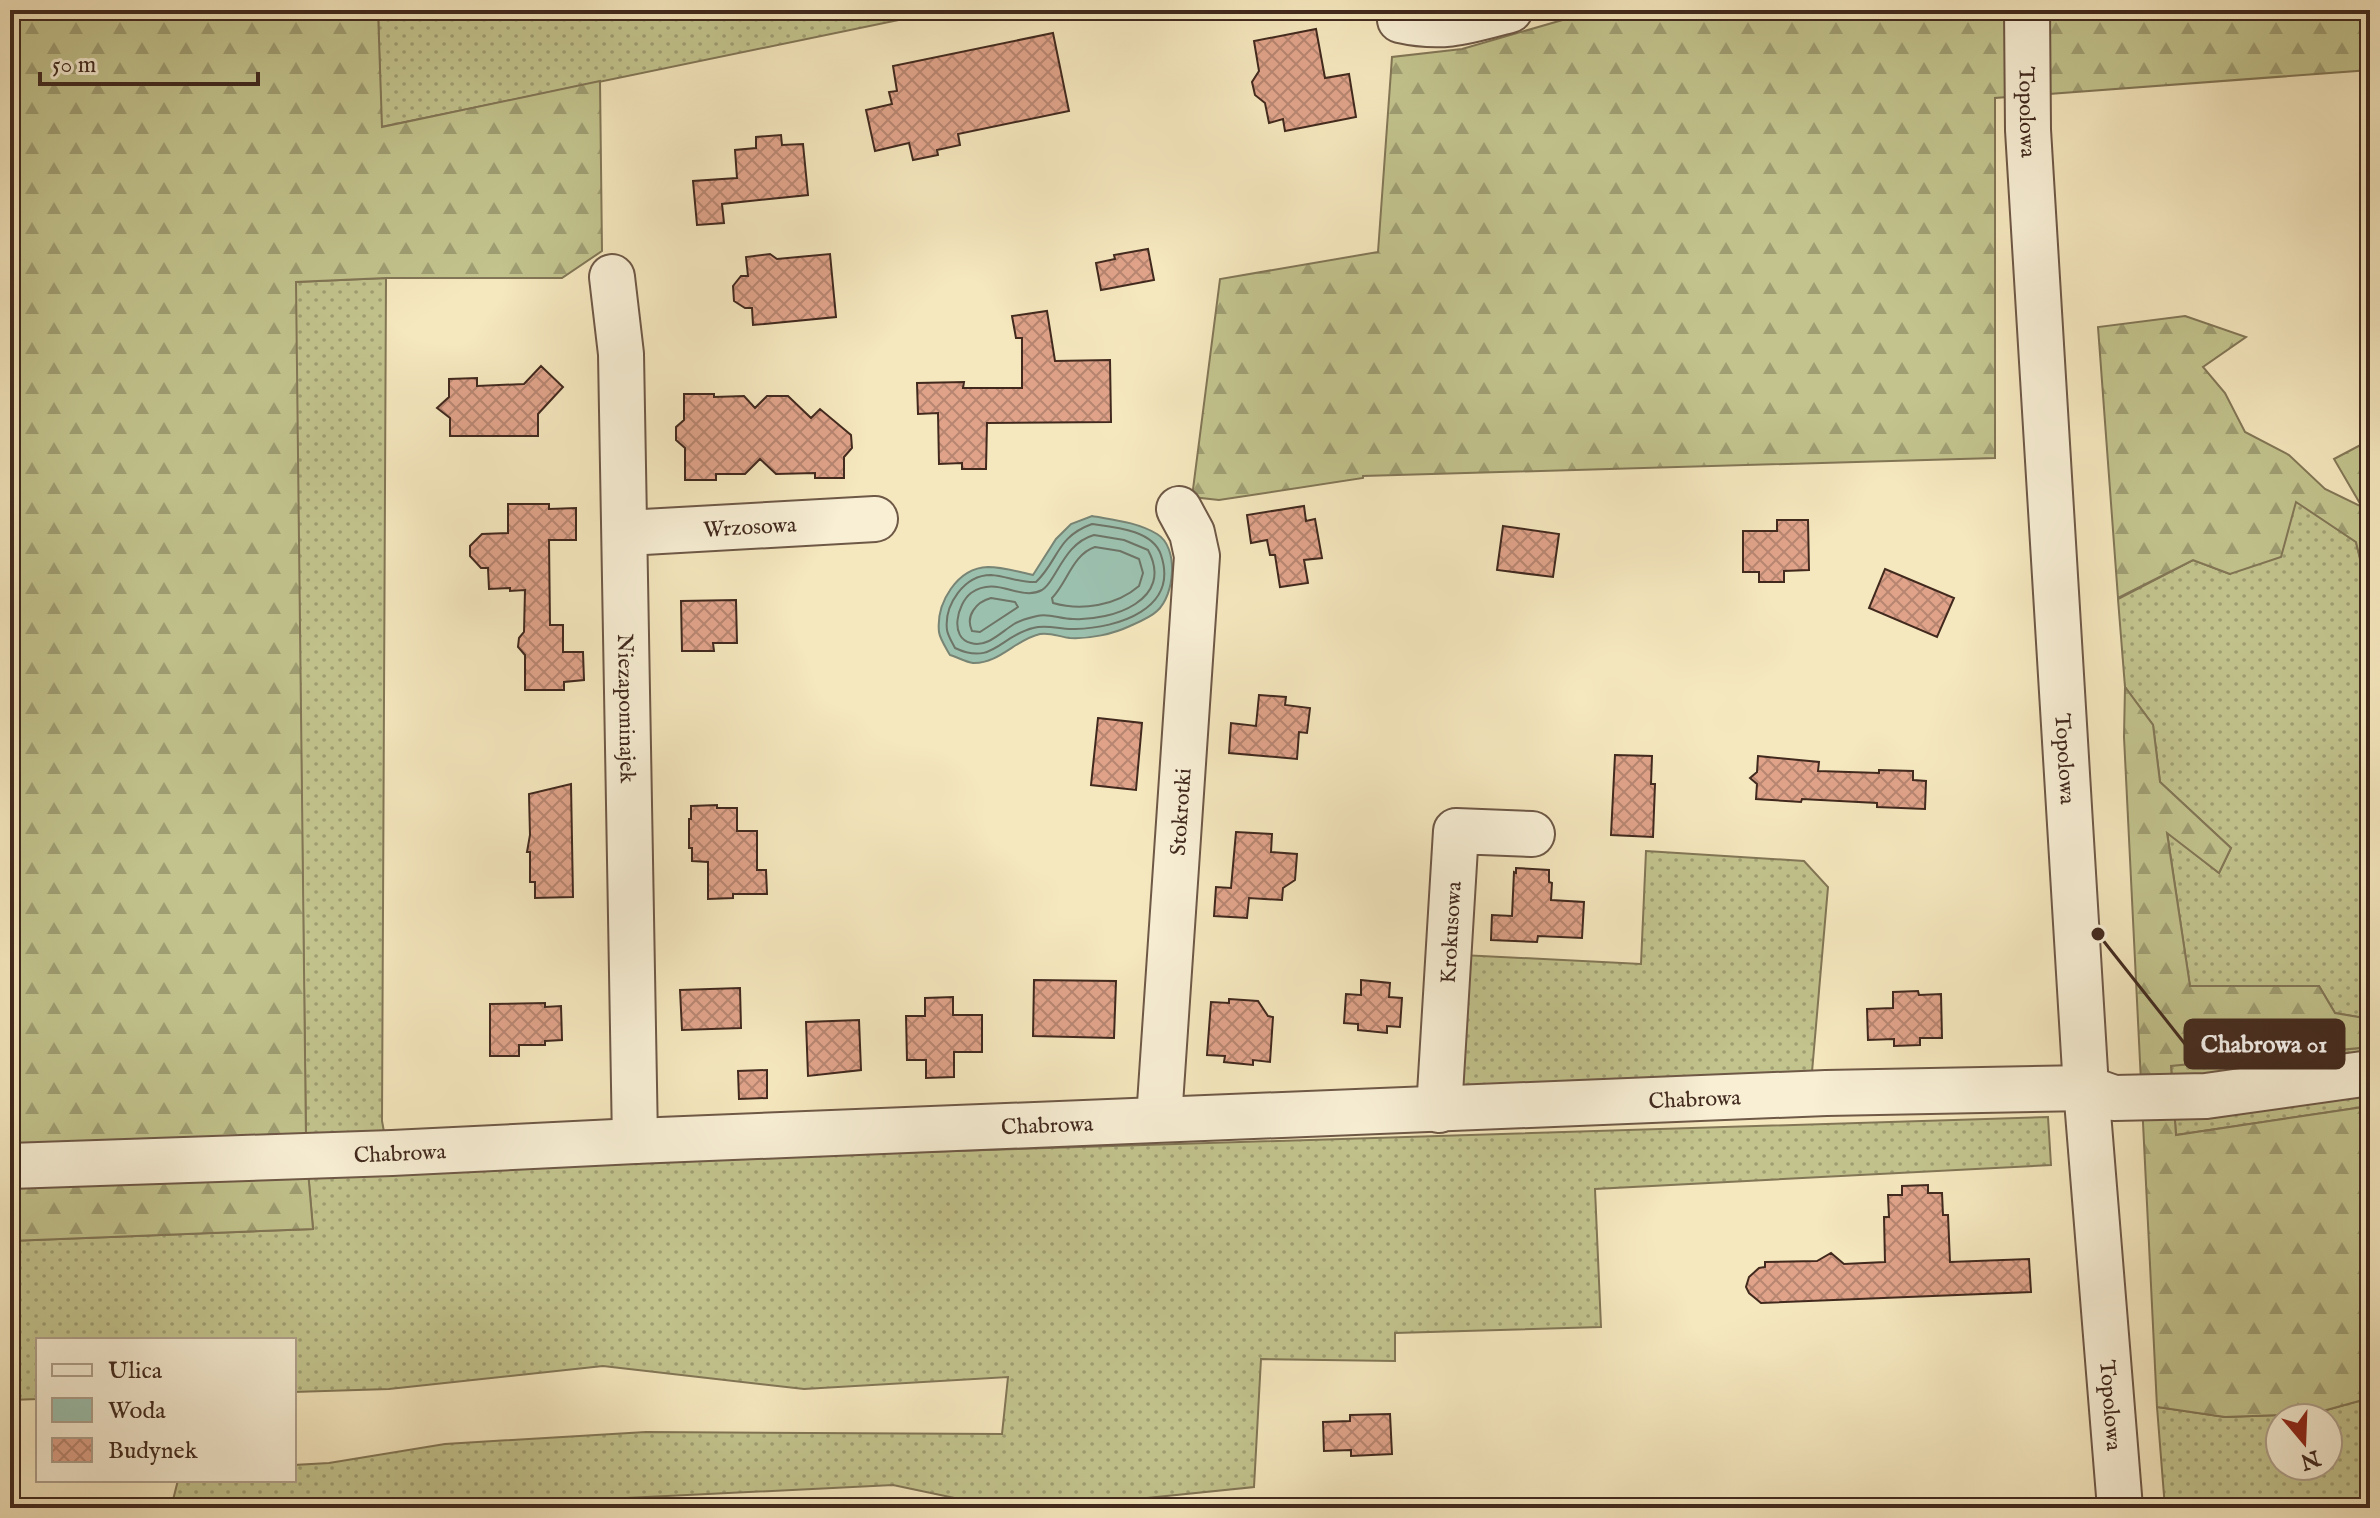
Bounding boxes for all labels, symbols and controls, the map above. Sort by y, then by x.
scale bar [40,36,258,86]
text: 50 m [52,50,96,81]
street label: Topolowa [2011,66,2042,159]
street label: Wrzosowa [703,511,798,545]
street label: Niezapominajek [610,633,641,784]
street label: Topolowa [2047,713,2081,806]
street label: Stokrotki [1165,767,1199,856]
street label: Krokusowa [1435,880,1469,984]
callout: Chabrowa 01 [2185,1020,2344,1068]
text: Chabrowa 01 [2201,1030,2327,1061]
street label: Chabrowa [1648,1084,1742,1116]
street label: Chabrowa [1001,1111,1094,1142]
street label: Chabrowa [353,1138,447,1170]
legend [36,1338,296,1482]
text: Ulica [108,1356,163,1387]
street label: Topolowa [2092,1359,2127,1452]
text: Woda [108,1396,166,1427]
north arrow [2264,1402,2344,1482]
text: Budynek [108,1436,198,1467]
text: N [2296,1442,2324,1475]

